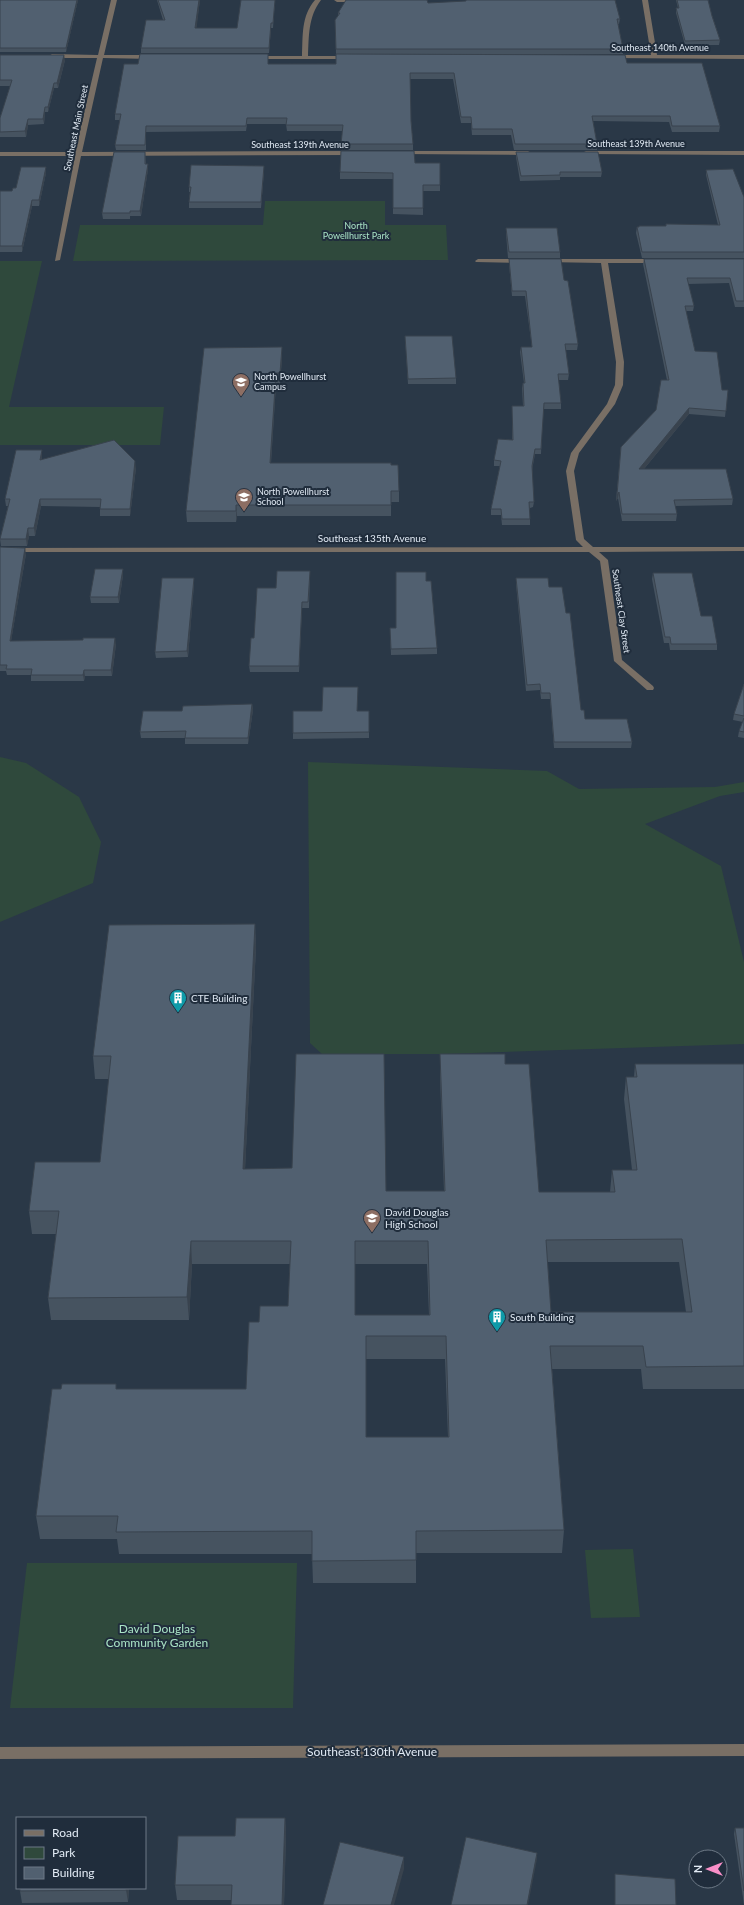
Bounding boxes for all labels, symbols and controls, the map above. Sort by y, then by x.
street label: Southeast 140th Avenue [611,42,709,53]
street label: Southeast Main Street [61,83,90,172]
street label: Southeast 139th Avenue [587,138,685,149]
street label: Southeast 139th Avenue [251,139,349,150]
park label: North Powellhurst Park [323,220,390,241]
place label: North Powellhurst Campus [254,371,327,392]
school or university icon: North Powellhurst Campus [231,372,251,397]
place label: North Powellhurst School [257,486,330,507]
school or university icon: North Powellhurst School [234,487,254,512]
street label: Southeast 135th Avenue [318,532,426,544]
street label: Southeast Clay Street [610,568,633,654]
building icon: CTE Building [168,988,188,1013]
place label: CTE Building [191,992,247,1004]
place label: David Douglas High School [385,1206,449,1230]
school or university icon: David Douglas High School [362,1208,382,1233]
building icon: South Building [487,1307,507,1332]
place label: South Building [510,1311,574,1323]
park label: David Douglas Community Garden [106,1621,208,1650]
street label: Southeast 130th Avenue [307,1744,437,1759]
legend [16,1817,146,1889]
text: Road [52,1825,79,1840]
text: Park [52,1845,76,1860]
north arrow [688,1849,728,1889]
text: Building [52,1865,95,1880]
text: N [691,1865,704,1873]

